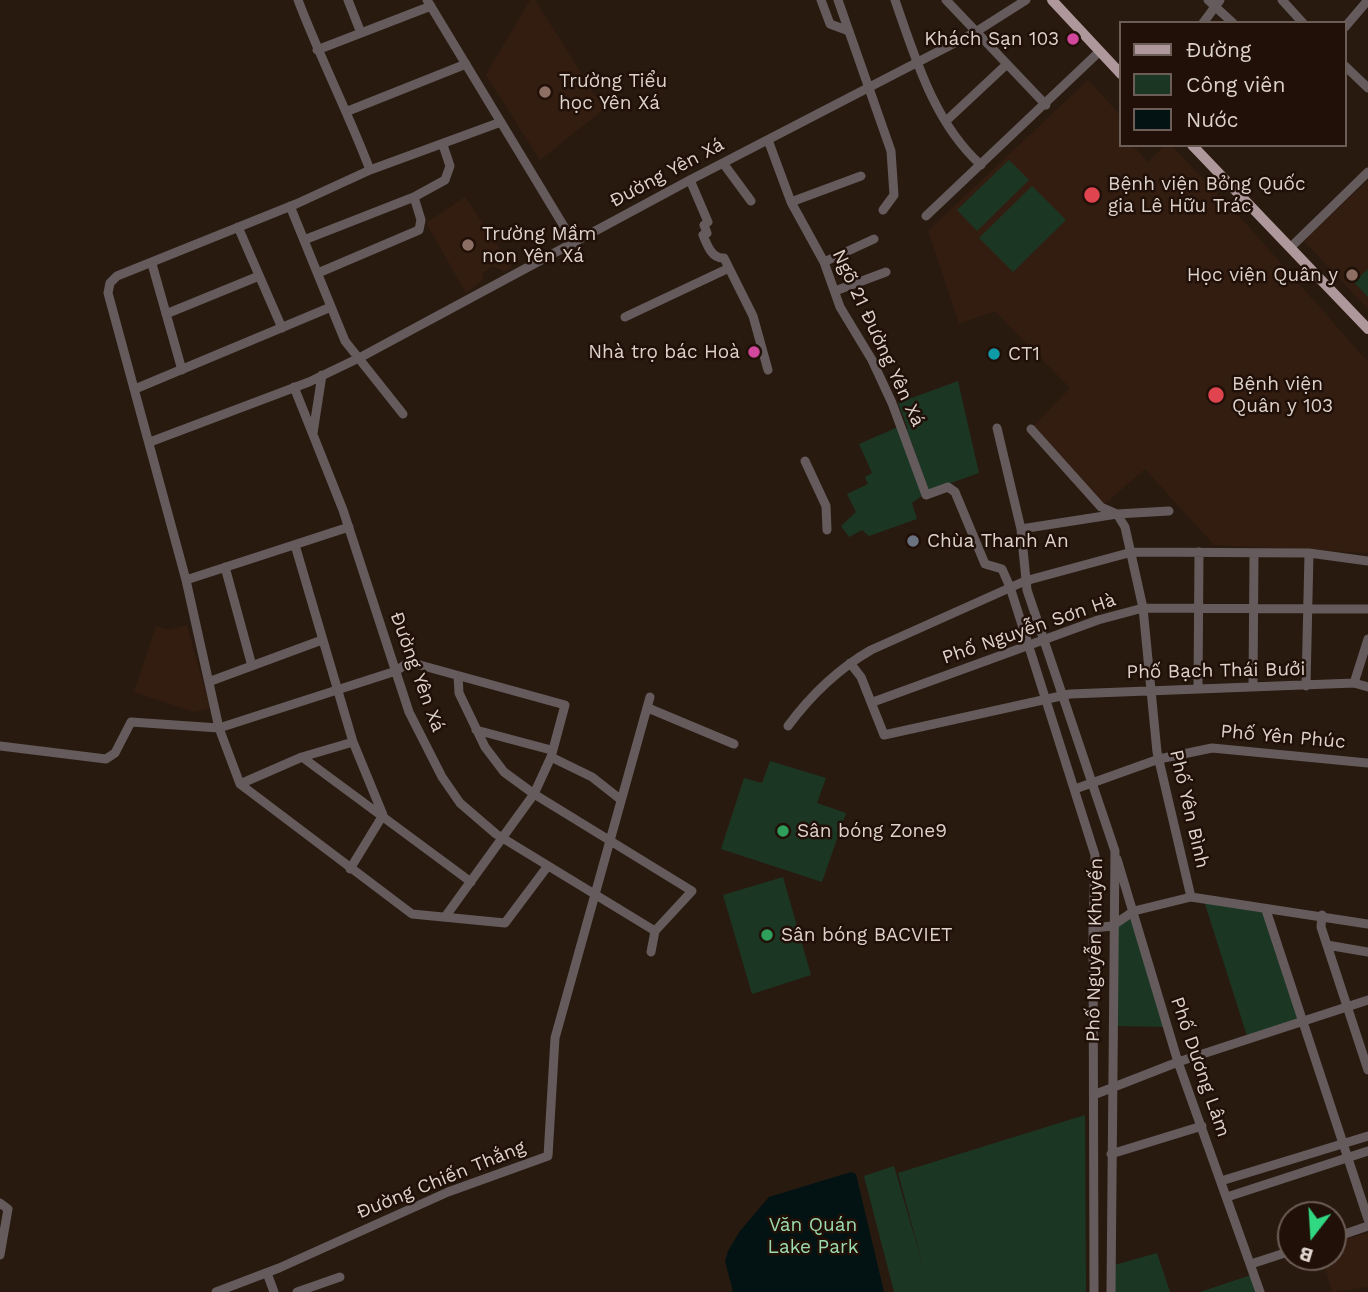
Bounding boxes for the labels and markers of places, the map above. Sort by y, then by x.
place label: Khách Sạn 103 [924,28,1059,50]
marker: Khách Sạn 103 [1065,31,1081,47]
place label: Trường Tiểu học Yên Xá [559,70,667,114]
marker: Trường Tiểu học Yên Xá [537,84,553,100]
place label: Bệnh viện Bỏng Quốc gia Lê Hữu Trác [1108,173,1306,217]
marker: Bệnh viện Bỏng Quốc gia Lê Hữu Trác [1082,185,1102,205]
place label: Trường Mầm non Yên Xá [482,223,596,267]
marker: Trường Mầm non Yên Xá [460,237,476,253]
place label: Học viện Quân y [1187,264,1338,286]
marker: Học viện Quân y [1344,267,1360,283]
place label: Nhà trọ bác Hoà [588,341,740,363]
place label: CT1 [1008,343,1040,365]
marker: Nhà trọ bác Hoà [746,344,762,360]
marker: CT1 [986,346,1002,362]
place label: Bệnh viện Quân y 103 [1232,373,1333,417]
marker: Bệnh viện Quân y 103 [1206,385,1226,405]
place label: Chùa Thanh An [927,530,1069,552]
marker: Chùa Thanh An [905,533,921,549]
place label: Sân bóng Zone9 [797,820,947,842]
marker: Sân bóng Zone9 [775,823,791,839]
place label: Sân bóng BACVIET [781,924,953,946]
marker: Sân bóng BACVIET [759,927,775,943]

